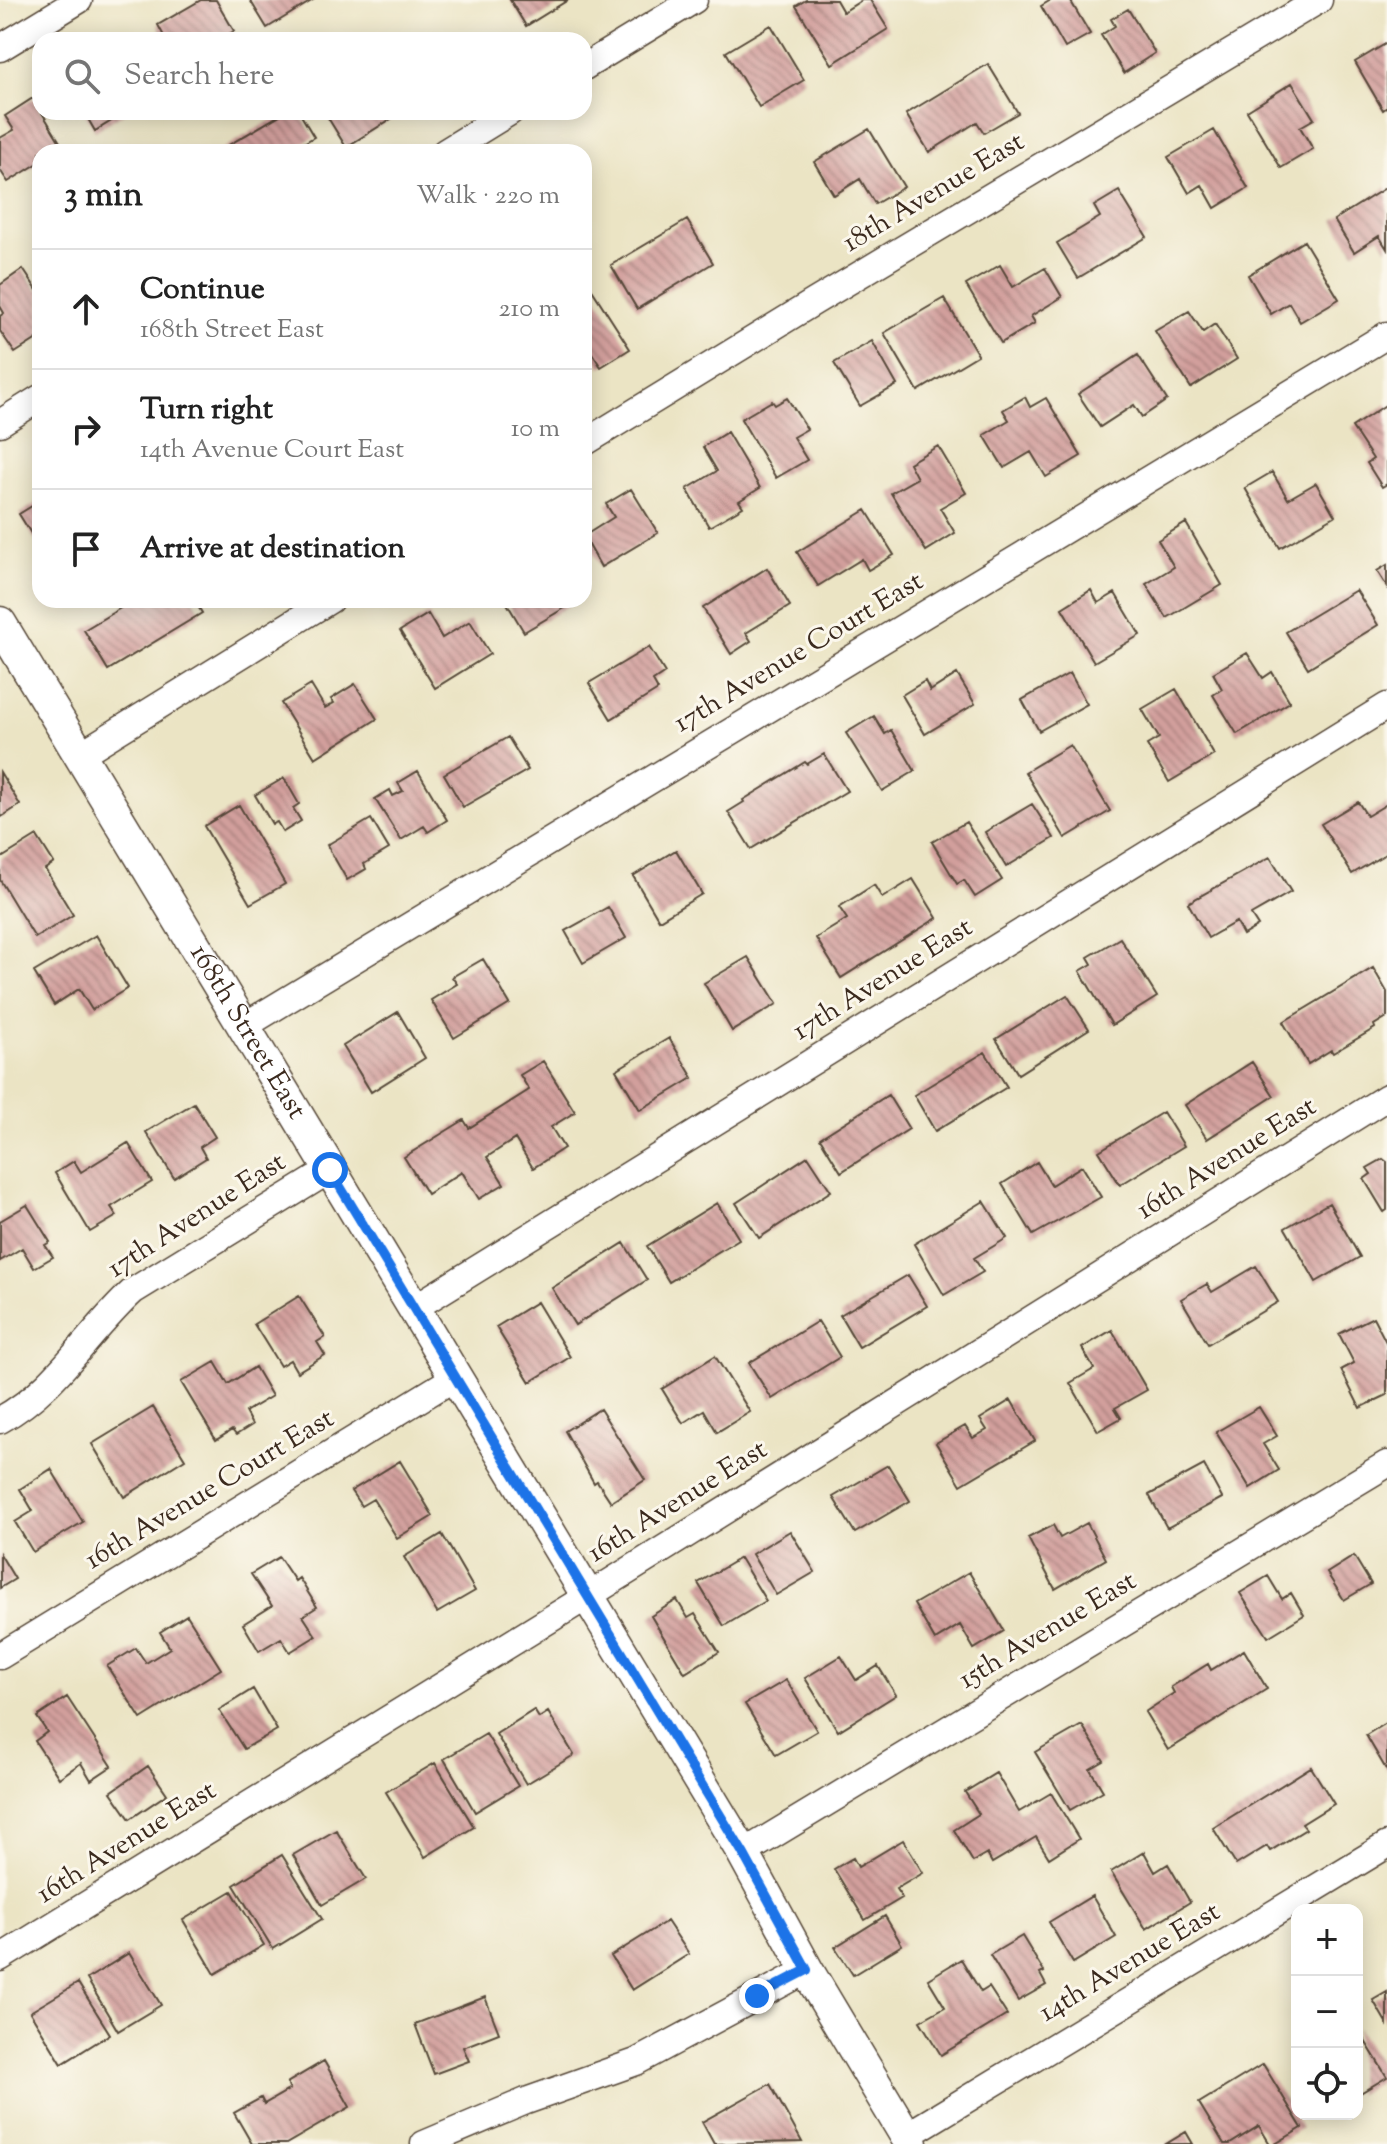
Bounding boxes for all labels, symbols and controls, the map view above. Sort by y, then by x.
search box [32,32,592,120]
icon: search [60,54,104,98]
text: Search here [124,55,274,98]
street label: 18th Avenue East [836,123,1033,263]
text: 3 min [64,172,143,221]
text: Walk · 220 m [416,178,560,215]
text: Continue [140,269,265,312]
icon: ahead [64,287,108,331]
text: 210 m [498,291,560,328]
text: 168th Street East [140,312,324,349]
text: Turn right [140,389,273,432]
icon: right [64,407,108,451]
text: 10 m [511,411,560,448]
text: 14th Avenue Court East [140,432,404,469]
icon: arrive [64,527,108,571]
text: Arrive at destination [140,528,405,571]
street label: 17th Avenue Court East [667,562,932,743]
street label: 17th Avenue East [785,908,981,1051]
street label: 168th Street East [179,937,316,1128]
street label: 16th Avenue East [1129,1087,1325,1230]
street label: 17th Avenue East [100,1143,294,1289]
route start [312,1152,348,1188]
street label: 16th Avenue Court East [78,1399,343,1580]
street label: 16th Avenue East [580,1430,776,1573]
street label: 15th Avenue East [952,1562,1145,1700]
street label: 16th Avenue East [29,1771,225,1914]
street label: 14th Avenue East [1032,1893,1229,2033]
map controls [1291,1904,1363,2120]
button: + [1291,1904,1363,1976]
button: − [1291,1976,1363,2048]
route end [739,1978,775,2014]
button: locate [1291,2048,1363,2120]

